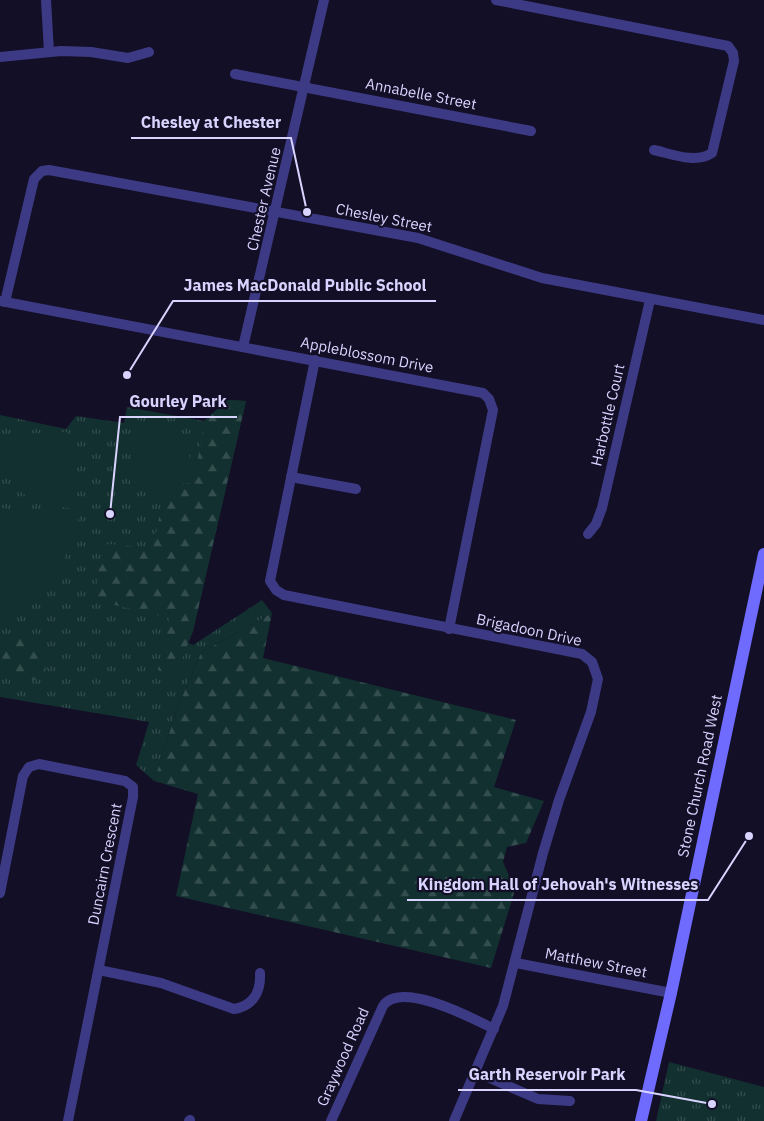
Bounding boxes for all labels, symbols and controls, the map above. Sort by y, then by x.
street label: Annabelle Street [364,73,478,114]
callout: Chesley at Chester [131,107,291,138]
text: Chesley at Chester [141,112,282,132]
street label: Chester Avenue [242,145,285,253]
street label: Chesley Street [334,199,434,236]
callout: James MacDonald Public School [173,270,436,301]
text: James MacDonald Public School [184,275,427,295]
street label: Appleblossom Drive [299,332,435,377]
street label: Harbottle Court [586,362,629,468]
callout: Gourley Park [120,386,237,417]
text: Gourley Park [129,391,228,411]
street label: Brigadoon Drive [475,609,584,650]
street label: Stone Church Road West [673,693,726,859]
street label: Duncairn Crescent [83,801,126,926]
callout: Kingdom Hall of Jehovah's Witnesses [407,869,708,900]
text: Kingdom Hall of Jehovah's Witnesses [418,874,698,894]
street label: Matthew Street [543,943,649,982]
street label: Graywood Road [312,1004,373,1109]
callout: Garth Reservoir Park [458,1059,636,1090]
text: Garth Reservoir Park [468,1064,626,1084]

